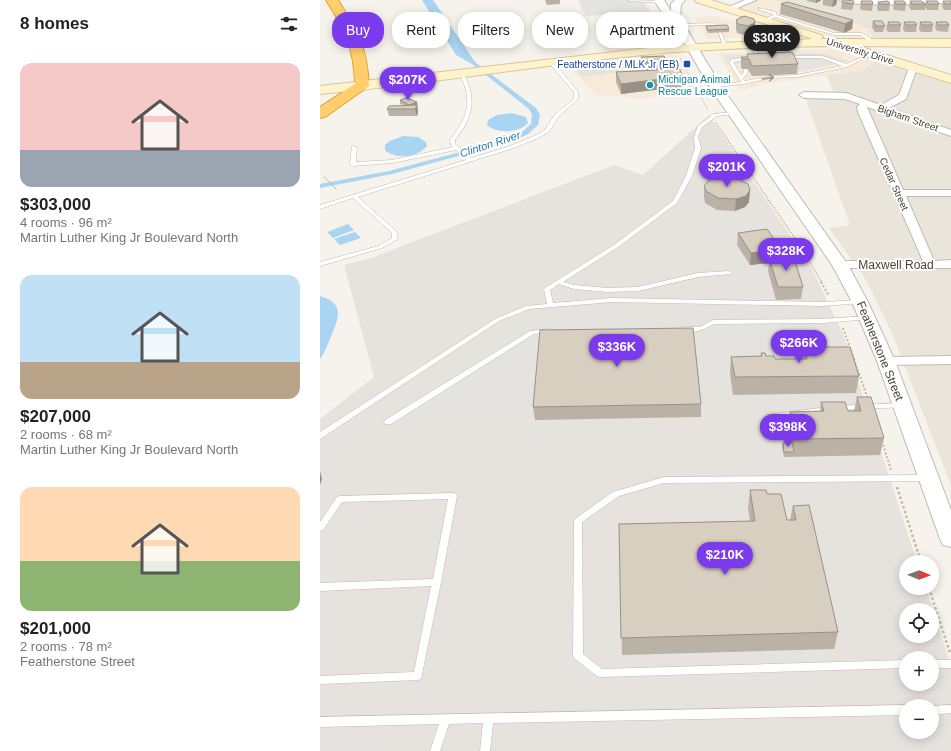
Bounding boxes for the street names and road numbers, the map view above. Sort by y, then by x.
street label: University Drive [825,36,895,67]
street label: Bigham Street [876,102,940,134]
street label: Cedar Street [877,156,911,212]
street label: Maxwell Road [858,258,934,272]
street label: Featherstone Street [854,299,907,403]

